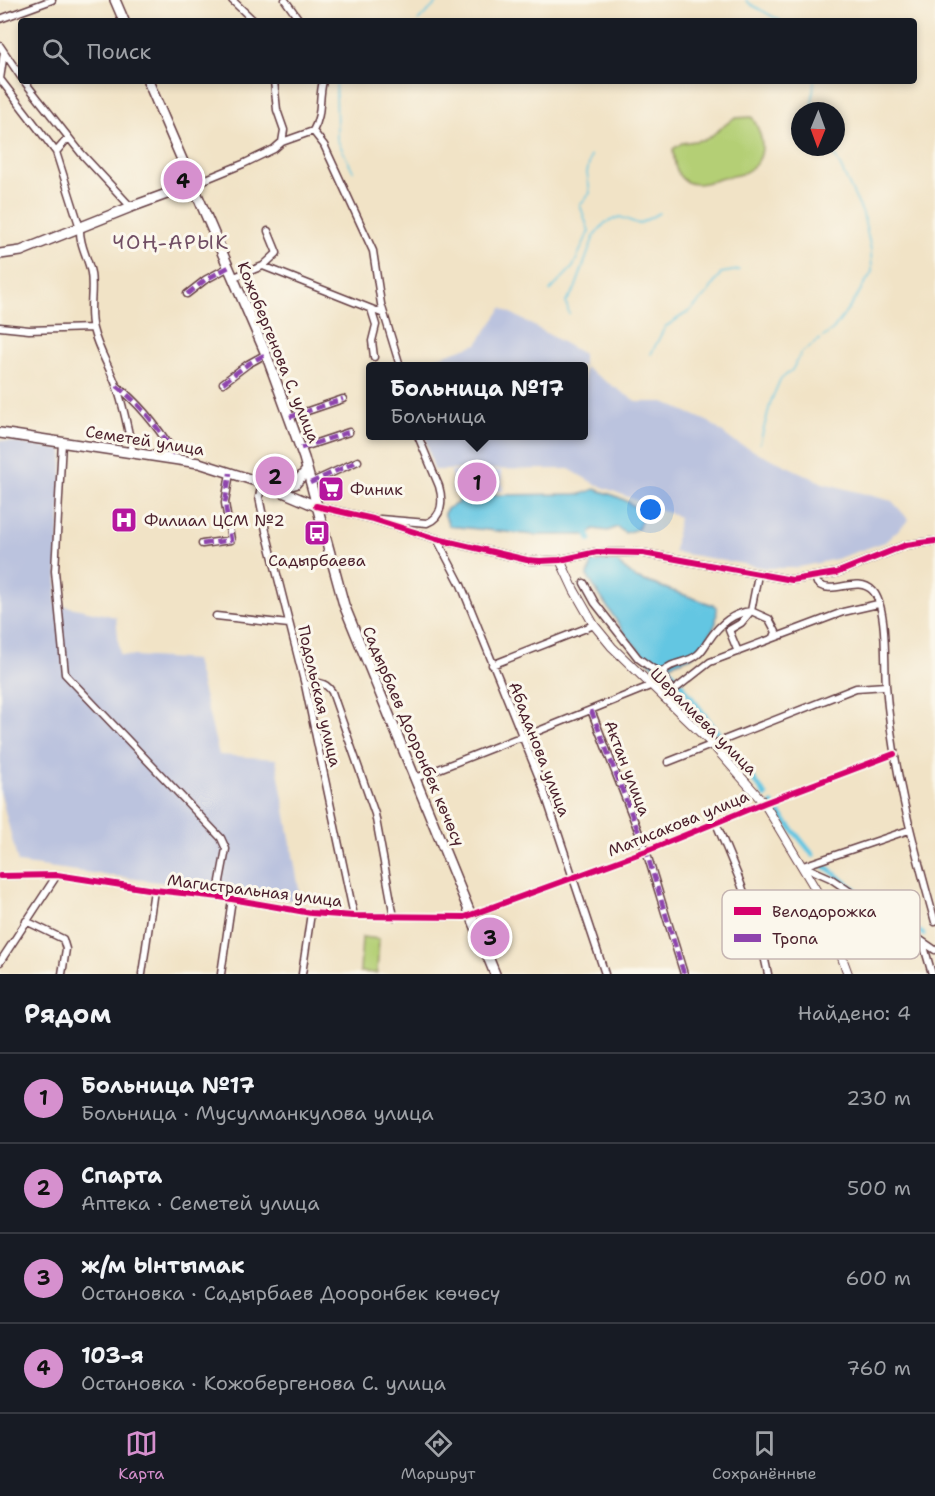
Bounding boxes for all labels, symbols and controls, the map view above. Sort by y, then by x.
search box [18,18,917,84]
icon: search [39,35,72,68]
text: Поиск [87,37,151,66]
north arrow [791,102,845,156]
pin: 4 [164,158,202,202]
district label: ЧОҢ-АРЫК [112,229,230,255]
street label: Кожобергенова С. улица [233,258,325,446]
popup [366,362,588,440]
text: Больница №17 [390,374,564,403]
text: Больница [390,403,486,429]
street label: Семетей улица [84,421,206,460]
pin: 2 [256,454,294,498]
pin: 1 [458,460,496,504]
supermarket icon: Финик [316,474,346,504]
place label: Финик [350,479,403,500]
your location [636,495,665,524]
hospital icon: Филиал ЦСМ №2 [109,505,139,535]
place label: Филиал ЦСМ №2 [144,510,285,531]
bus stop icon: Садырбаева [302,518,332,548]
place label: Садырбаева [268,550,366,571]
street label: Подольская улица [293,623,346,769]
street label: Садырбаев Дооронбек көчөсү [358,623,470,849]
street label: Шералиева улица [646,663,762,780]
street label: Абаданова улица [504,679,575,820]
street label: Актан улица [600,717,655,819]
street label: Матисакова улица [604,785,752,861]
street label: Магистральная улица [166,869,344,912]
legend [722,890,920,959]
text: Велодорожка [772,901,877,922]
pin: 3 [470,914,510,960]
text: Тропа [772,928,818,949]
text: Рядом [24,996,111,1031]
text: Найдено: 4 [798,1000,911,1026]
text: Больница №17 [81,1071,255,1100]
text: 1 [39,1085,48,1111]
text: 230 m [846,1085,911,1111]
text: Больница · Мусулманкулова улица [81,1100,434,1126]
text: Спарта [81,1161,162,1190]
text: 2 [37,1175,51,1201]
text: 500 m [847,1175,911,1201]
text: Аптека · Семетей улица [81,1190,320,1216]
text: ж/м Ынтымак [81,1251,245,1280]
text: 3 [37,1265,51,1291]
text: 600 m [846,1265,911,1291]
text: Остановка · Садырбаев Дооронбек көчөсү [81,1280,500,1306]
text: 103-я [81,1341,144,1370]
text: 4 [37,1355,51,1381]
text: 760 m [846,1355,911,1381]
text: Остановка · Кожобергенова С. улица [81,1370,446,1396]
tab: Карта [118,1427,164,1484]
tab: Маршрут [401,1427,475,1484]
tab: Сохранённые [712,1427,817,1484]

